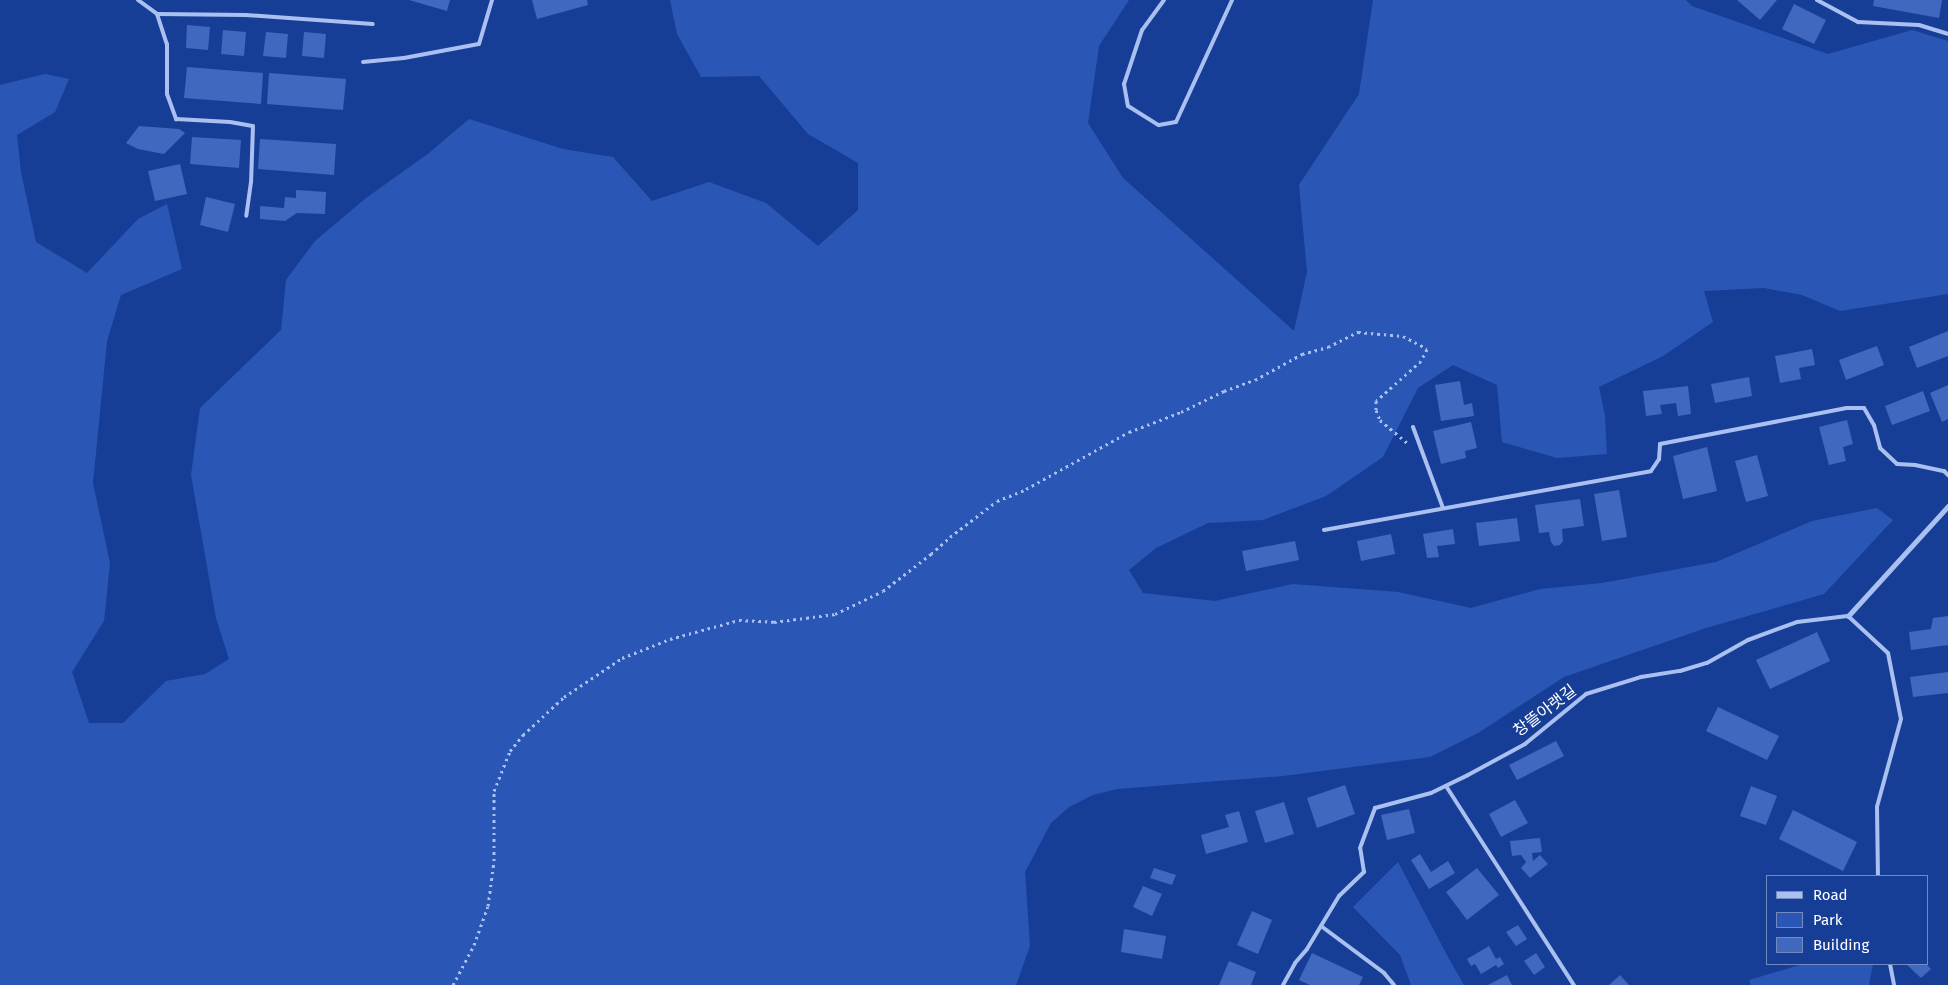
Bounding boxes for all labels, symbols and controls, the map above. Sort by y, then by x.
street label: 창뜰아랫길 [1510,681,1580,741]
legend [1766,875,1928,965]
text: Road [1813,886,1848,904]
text: Park [1813,911,1843,929]
text: Building [1813,936,1869,954]

